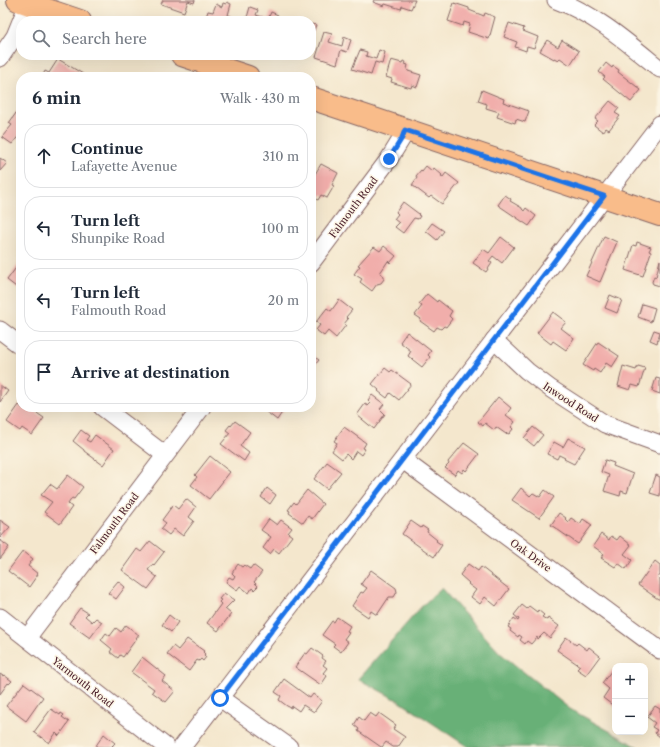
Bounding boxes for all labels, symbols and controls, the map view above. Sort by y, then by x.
search box [16,16,316,60]
icon: search [30,27,52,49]
text: Search here [62,29,147,48]
text: 6 min [32,88,81,108]
text: Walk · 430 m [220,90,300,106]
text: Continue [71,139,143,158]
icon: ahead [33,145,55,167]
text: 310 m [263,148,299,164]
route end [380,150,398,168]
text: Lafayette Avenue [71,158,177,174]
street label: Falmouth Road [326,174,381,240]
text: Turn left [71,211,140,230]
icon: left [33,217,55,239]
text: 100 m [261,220,299,236]
text: Shunpike Road [71,230,165,246]
text: Turn left [71,283,140,302]
icon: left [33,289,55,311]
text: 20 m [268,292,299,308]
text: Falmouth Road [71,302,166,318]
icon: arrive [33,361,55,383]
text: Arrive at destination [71,363,230,382]
street label: Inwood Road [541,380,601,425]
street label: Falmouth Road [87,490,142,556]
street label: Oak Drive [508,536,554,575]
street label: Yarmouth Road [49,654,116,710]
map controls [612,663,648,735]
button: + [612,663,648,699]
route start [211,689,229,707]
button: − [612,699,648,735]

